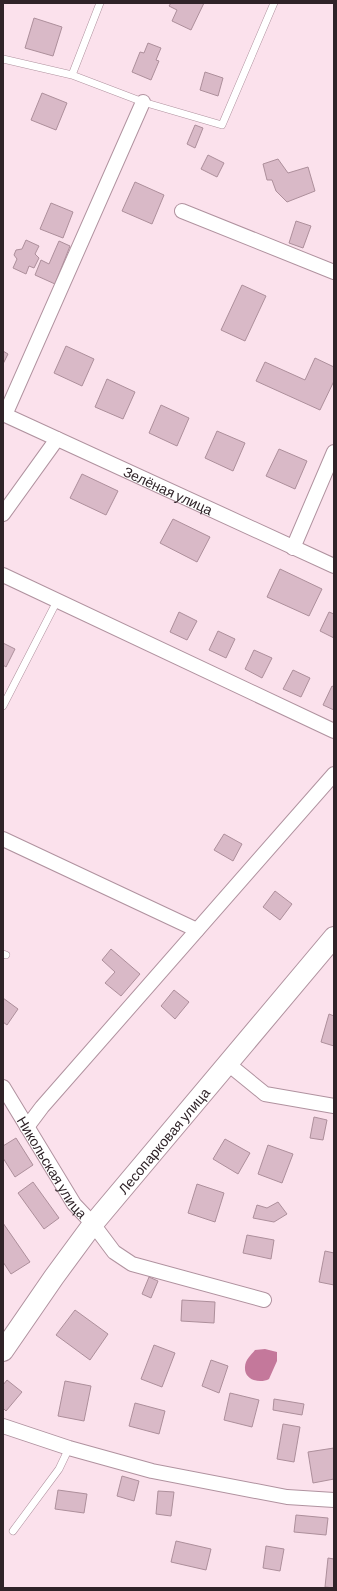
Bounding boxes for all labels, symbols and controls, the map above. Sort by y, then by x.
street label: Зелёная улица [121,462,216,518]
street label: Лесопарковая улица [114,1084,213,1197]
street label: Никольская улица [14,1113,91,1221]

